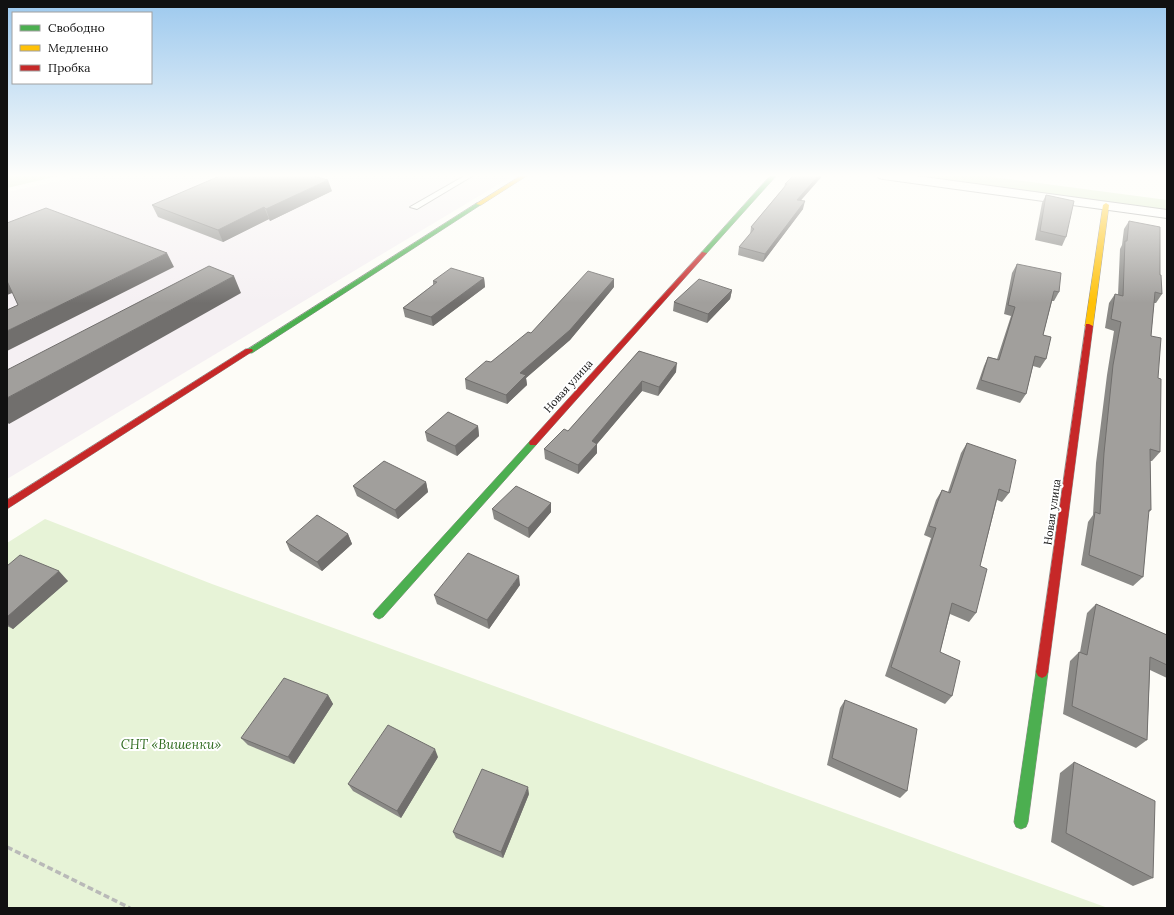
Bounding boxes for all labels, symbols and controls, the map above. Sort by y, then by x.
legend [12,12,152,84]
text: Свободно [48,20,105,35]
text: Медленно [48,40,108,55]
text: Пробка [48,60,90,75]
street label: Новая улица [540,356,596,415]
street label: Новая улица [1040,478,1064,546]
park label: СНТ «Вишенки» [121,736,221,753]

